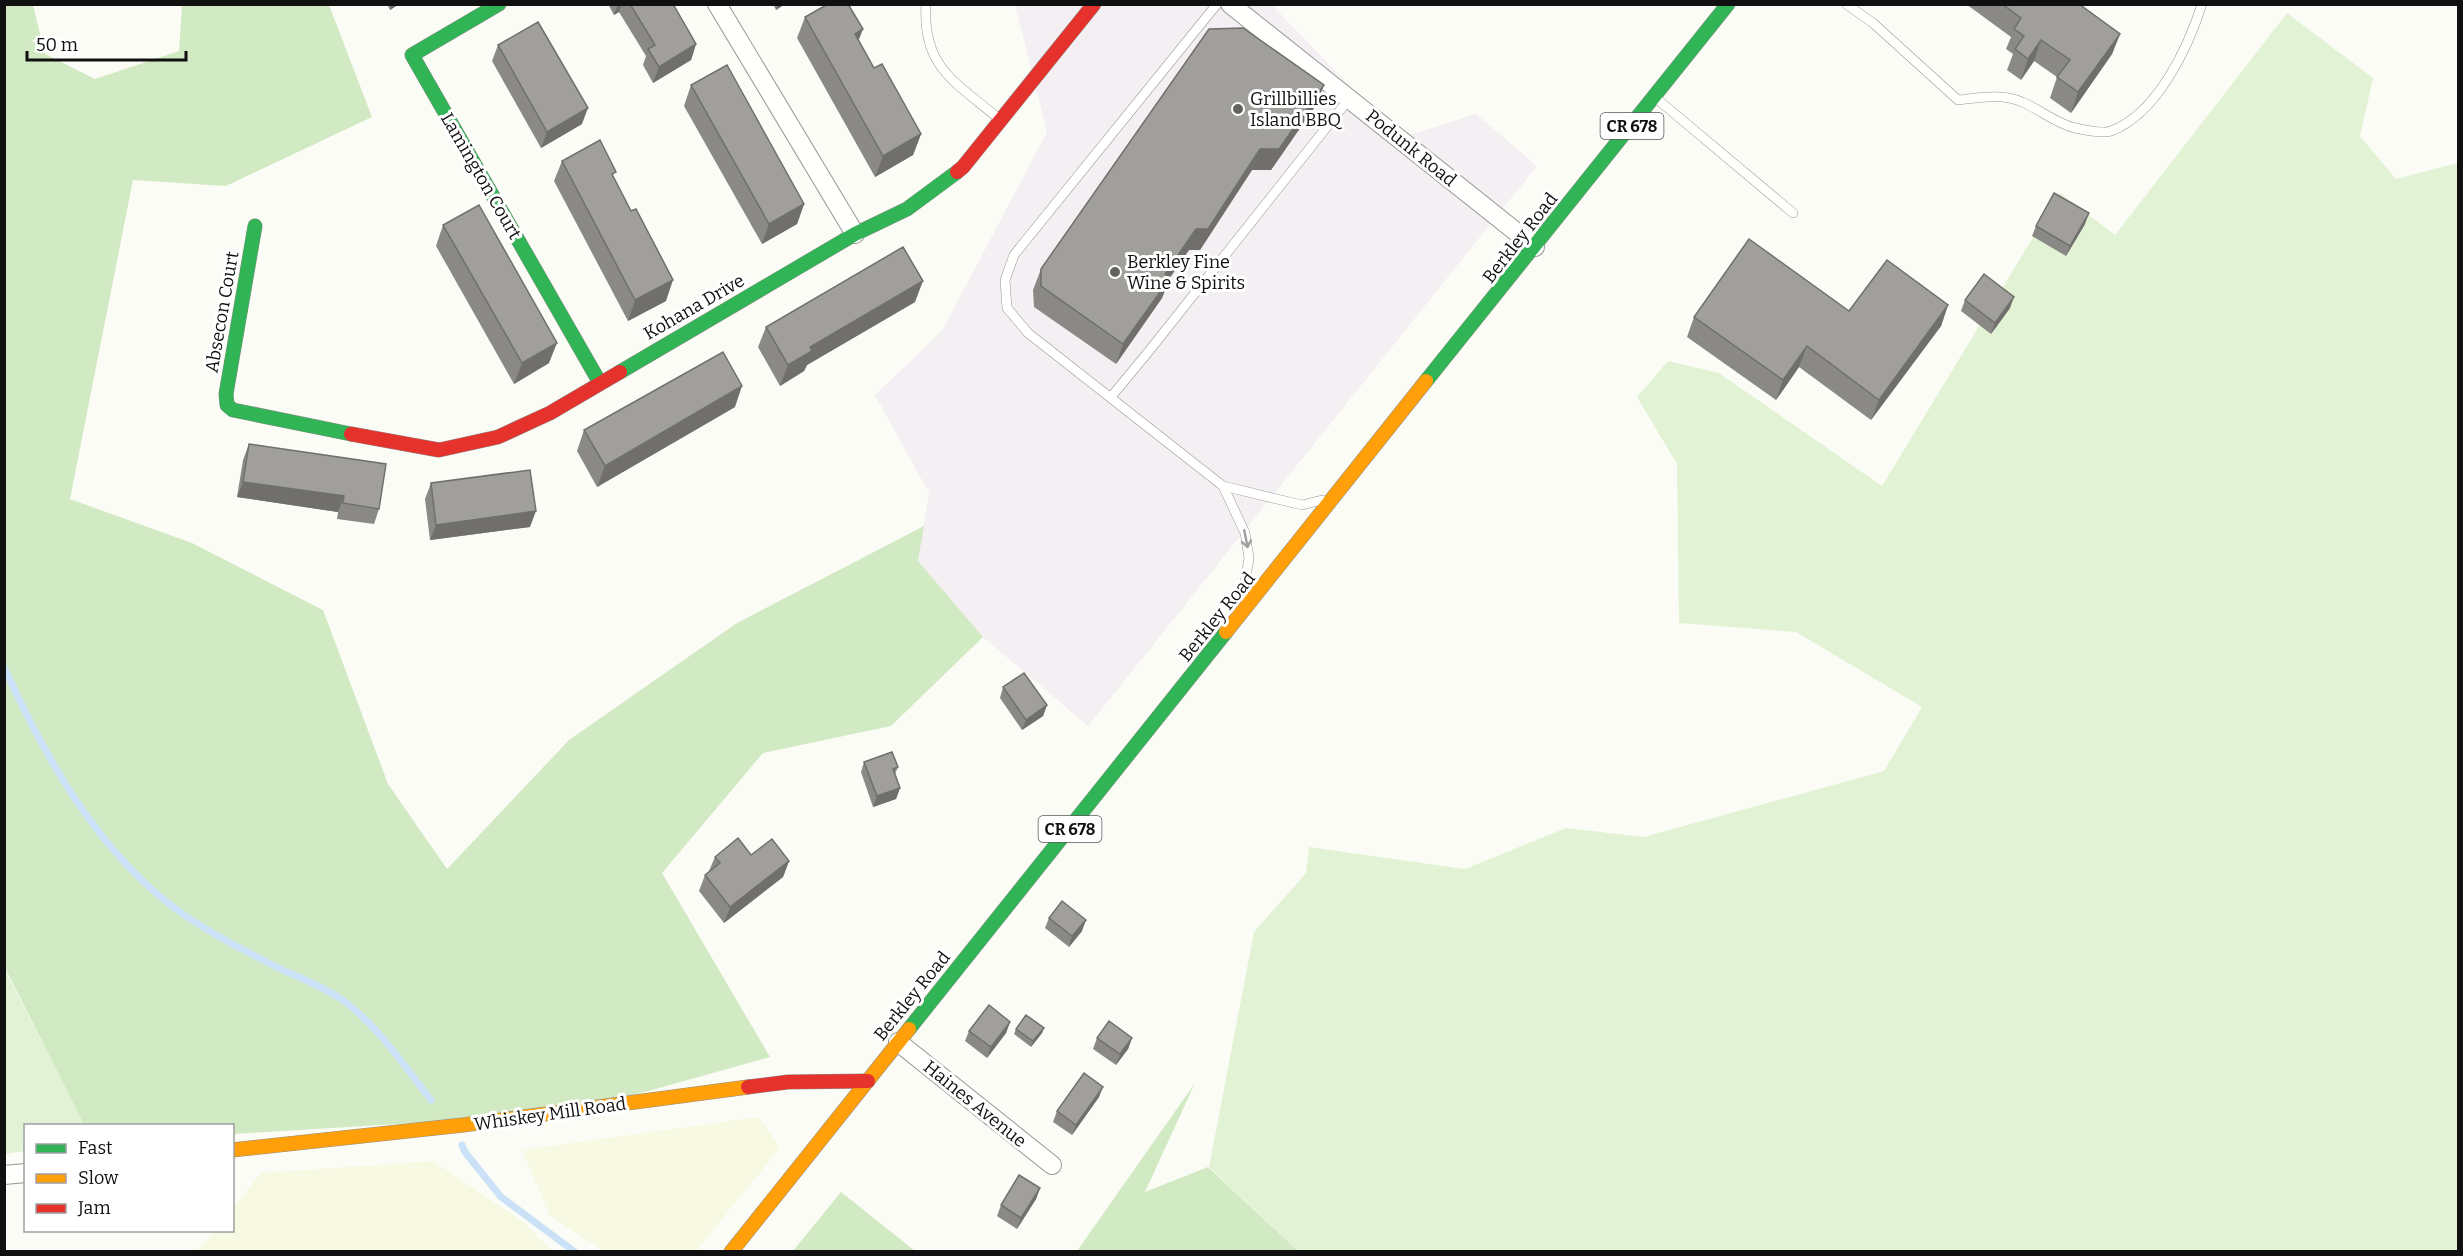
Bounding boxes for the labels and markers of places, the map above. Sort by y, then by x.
place label: Grillbillies Island BBQ [1250,88,1342,131]
marker: Grillbillies Island BBQ [1231,102,1245,116]
place label: Berkley Fine Wine & Spirits [1127,251,1245,294]
marker: Berkley Fine Wine & Spirits [1108,265,1122,279]

